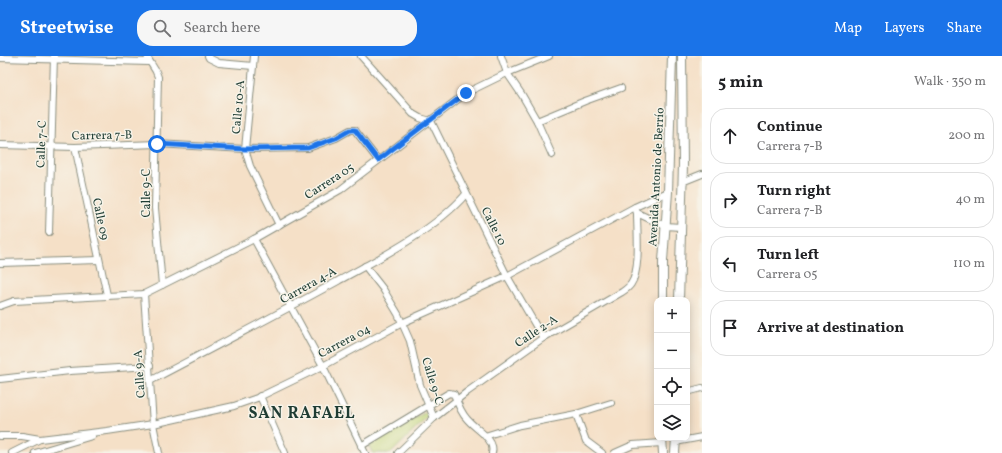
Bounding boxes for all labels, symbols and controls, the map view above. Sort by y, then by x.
search box [137,10,417,46]
text: Streetwise [20,15,113,41]
icon: search [151,17,173,39]
text: Search here [183,18,260,39]
text: Map [834,19,862,38]
text: Layers [884,19,924,38]
text: Share [946,19,982,38]
text: 5 min [718,71,763,94]
text: Walk · 350 m [914,73,986,91]
street label: Calle 10-A [229,79,249,135]
route end [457,84,475,102]
street label: Avenida Antonio de Berrío [645,107,669,247]
text: Continue [757,117,822,138]
street label: Calle 7-C [33,120,51,168]
icon: ahead [719,125,741,147]
street label: Carrera 7-B [72,127,132,145]
text: 200 m [948,127,985,145]
route start [148,135,166,153]
text: Carrera 7-B [757,138,822,156]
street label: Carrera 05 [302,160,358,204]
street label: Calle 9-C [139,168,155,217]
text: Turn right [757,181,831,202]
icon: right [719,189,741,211]
text: 40 m [956,191,985,209]
street label: Calle 09 [88,197,112,242]
text: Carrera 7-B [757,202,822,220]
street label: Calle 10 [477,205,510,248]
text: Turn left [757,245,819,266]
icon: left [719,253,741,275]
text: 110 m [953,255,985,273]
street label: Carrera 4-A [277,263,340,308]
text: Carrera 05 [757,266,817,284]
map controls [654,297,690,441]
button: + [654,297,690,333]
street label: Calle 2-A [512,312,562,352]
icon: arrive [719,317,741,339]
text: Arrive at destination [757,318,904,339]
street label: Carrera 04 [316,321,373,362]
button: − [654,333,690,369]
street label: Calle 9-A [130,349,150,399]
street label: Calle 9-C [417,356,447,407]
button: locate [654,369,690,405]
district label: SAN RAFAEL [248,403,356,425]
button: layers [654,405,690,441]

